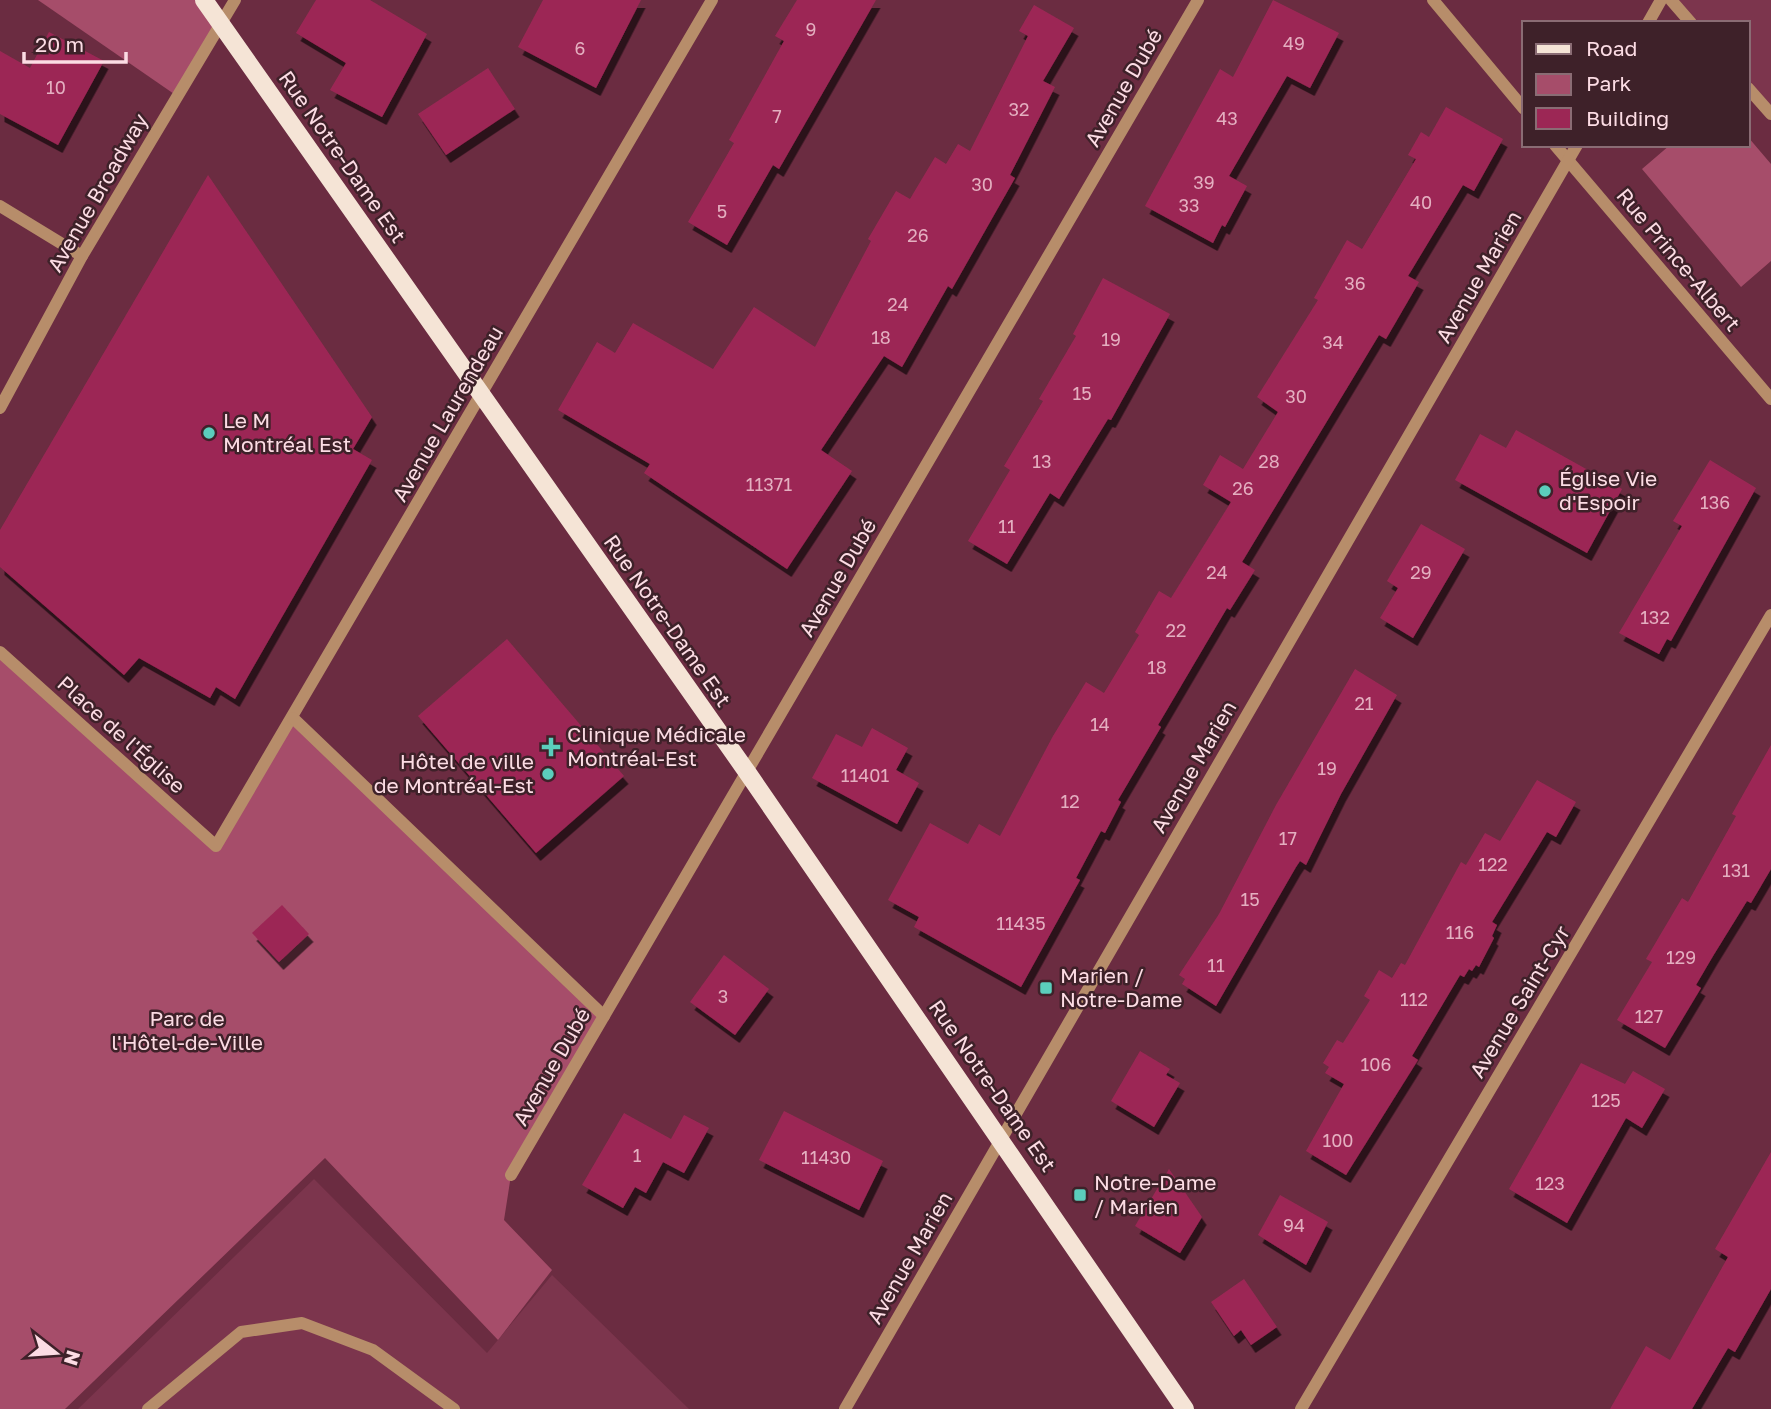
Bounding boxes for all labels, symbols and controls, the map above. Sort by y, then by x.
house number: 9 [806,18,816,40]
scale bar [24,21,126,65]
legend [1522,21,1750,147]
street label: Avenue Dubé [1079,24,1167,151]
text: 20 m [35,31,84,57]
house number: 49 [1283,32,1305,54]
text: Road [1586,35,1637,61]
house number: 6 [575,37,585,59]
street label: Rue Notre-Dame Est [274,65,412,247]
text: Park [1586,70,1632,96]
house number: 10 [46,76,66,98]
house number: 32 [1009,98,1029,120]
house number: 7 [772,105,782,127]
text: Building [1586,105,1669,131]
house number: 43 [1216,107,1238,129]
street label: Avenue Broadway [41,108,153,276]
house number: 39 [1193,171,1215,193]
house number: 30 [971,173,993,195]
street label: Rue Prince-Albert [1611,183,1746,336]
house number: 40 [1410,191,1432,213]
house number: 33 [1178,194,1200,216]
house number: 5 [717,200,727,222]
street label: Avenue Marien [1430,206,1526,347]
house number: 26 [907,224,929,246]
house number: 36 [1344,272,1366,294]
house number: 24 [887,293,909,315]
street label: Avenue Laurendeau [386,321,508,506]
house number: 18 [871,326,891,348]
house number: 19 [1101,328,1121,350]
house number: 34 [1322,331,1344,353]
house number: 15 [1072,382,1092,404]
house number: 30 [1285,385,1307,407]
place label: Le M Montréal Est [223,407,351,457]
marker: Le M Montréal Est [201,425,217,441]
house number: 13 [1032,450,1052,472]
house number: 28 [1258,450,1280,472]
place label: Église Vie d'Espoir [1559,465,1657,515]
house number: 11371 [746,473,792,495]
house number: 26 [1232,477,1254,499]
marker: Église Vie d'Espoir [1537,483,1553,499]
house number: 136 [1700,491,1730,513]
street label: Avenue Dubé [793,514,881,641]
house number: 11 [998,515,1016,537]
street label: Rue Notre-Dame Est [599,529,737,711]
house number: 24 [1206,561,1228,583]
house number: 29 [1410,561,1432,583]
house number: 132 [1640,606,1670,628]
house number: 22 [1166,619,1186,641]
house number: 18 [1147,656,1167,678]
street label: Place de l'Église [52,670,191,799]
house number: 21 [1354,692,1374,714]
street label: Avenue Marien [1145,696,1241,837]
house number: 14 [1090,713,1110,735]
place label: Clinique Médicale Montréal-Est [567,721,746,771]
marker: Clinique Médicale Montréal-Est [541,737,561,757]
place label: Hôtel de ville de Montréal-Est [374,748,534,798]
house number: 19 [1317,757,1337,779]
house number: 11401 [841,764,889,786]
marker: Hôtel de ville de Montréal-Est [540,766,556,782]
house number: 12 [1060,790,1080,812]
house number: 17 [1279,827,1297,849]
house number: 122 [1478,853,1508,875]
house number: 131 [1722,859,1750,881]
house number: 15 [1240,888,1260,910]
house number: 11435 [996,912,1046,934]
house number: 116 [1446,921,1474,943]
street label: Avenue Saint-Cyr [1463,921,1575,1082]
house number: 129 [1666,946,1696,968]
house number: 11 [1207,954,1225,976]
place label: Marien / Notre-Dame [1060,962,1182,1012]
marker: Marien / Notre-Dame [1038,980,1054,996]
house number: 3 [718,985,728,1007]
house number: 112 [1400,988,1428,1010]
street label: Rue Notre-Dame Est [924,994,1062,1176]
street label: Avenue Dubé [507,1003,595,1130]
park label: Parc de l'Hôtel-de-Ville [111,1005,263,1055]
house number: 127 [1635,1005,1663,1027]
house number: 106 [1361,1053,1391,1075]
house number: 125 [1591,1089,1621,1111]
house number: 100 [1322,1129,1354,1151]
house number: 1 [633,1144,642,1166]
house number: 11430 [801,1146,851,1168]
place label: Notre-Dame / Marien [1094,1169,1216,1219]
house number: 123 [1535,1172,1565,1194]
street label: Avenue Marien [861,1187,957,1328]
marker: Notre-Dame / Marien [1072,1187,1088,1203]
house number: 94 [1283,1214,1305,1236]
north arrow [21,1318,91,1388]
text: N [60,1348,86,1368]

